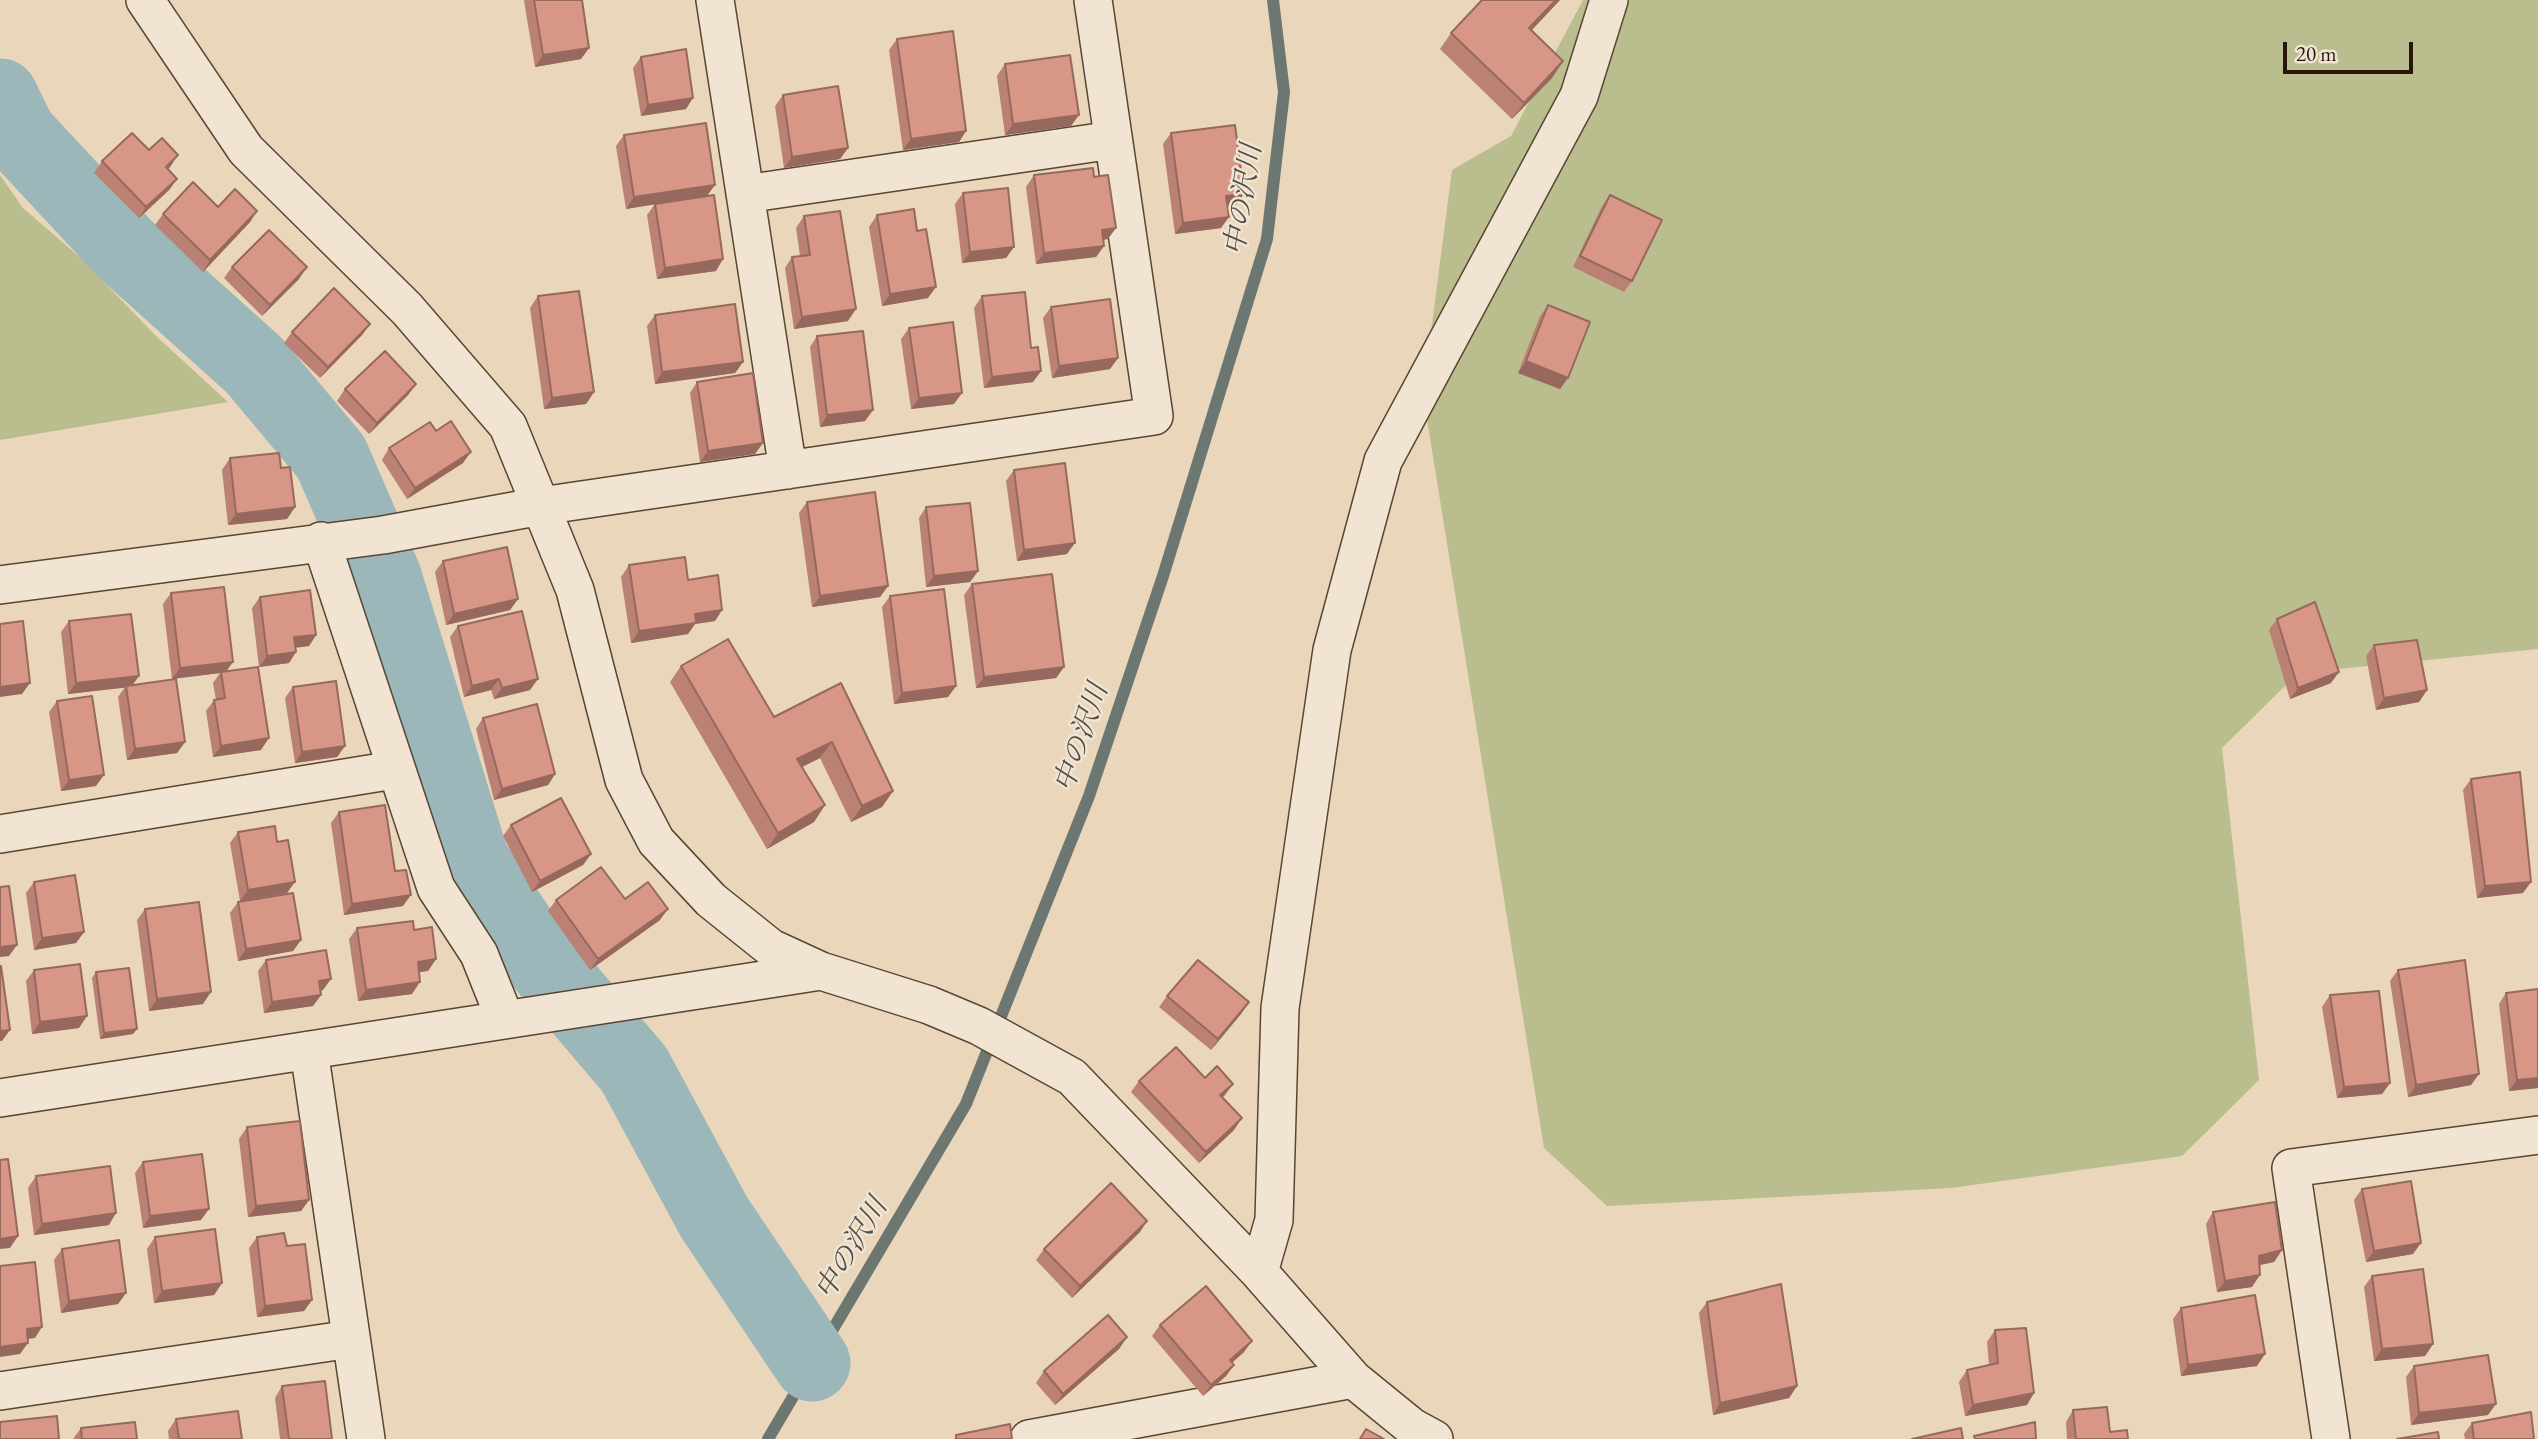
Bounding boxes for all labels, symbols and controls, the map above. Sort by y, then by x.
scale bar [2286,28,2416,72]
text: 20 m [2296,40,2337,67]
water label: 中の沢川 [1219,142,1269,258]
water label: 中の沢川 [1048,680,1116,796]
water label: 中の沢川 [809,1192,895,1306]

